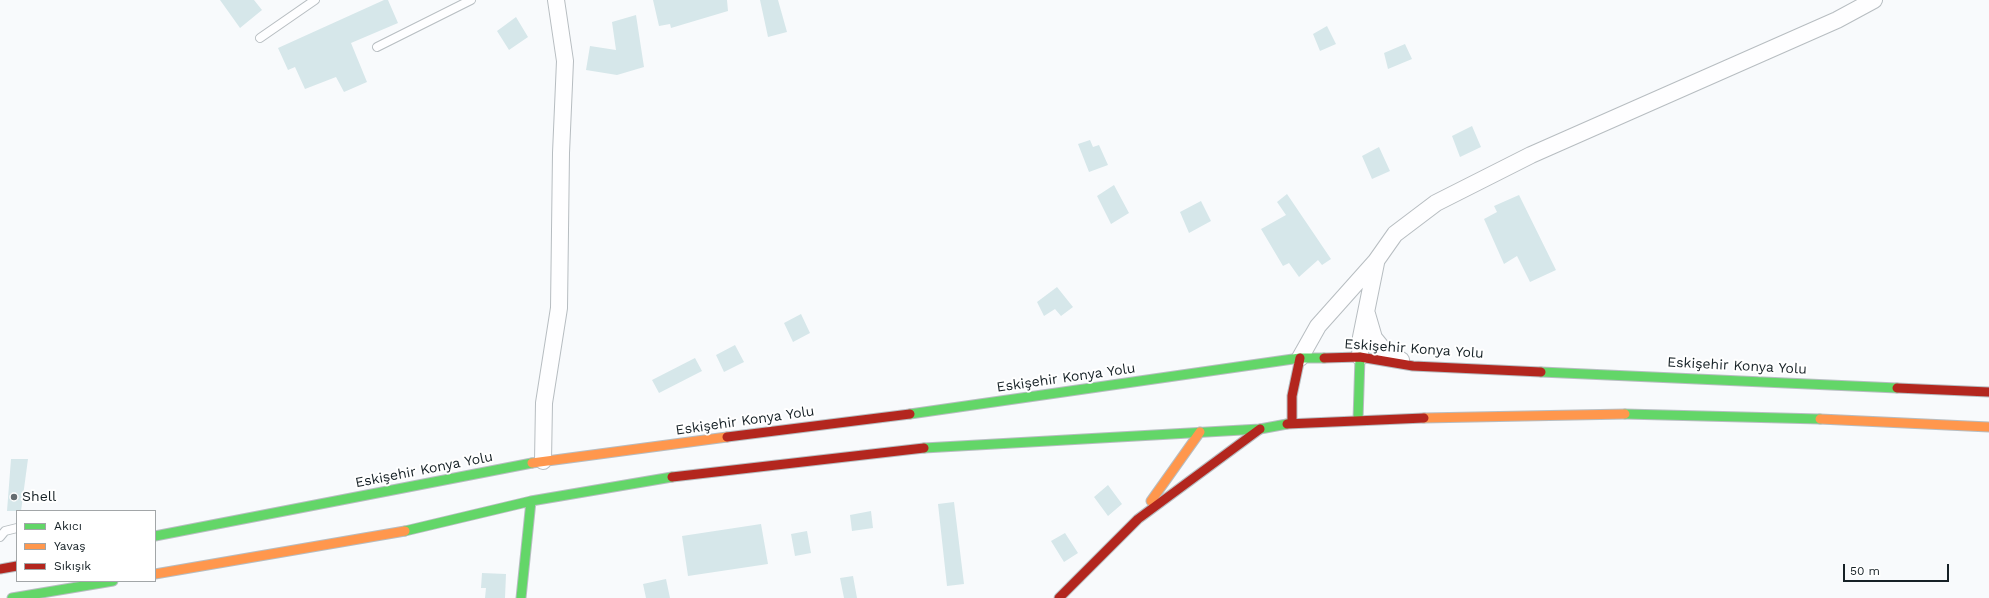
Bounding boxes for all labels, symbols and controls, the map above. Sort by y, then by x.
street label: Eskişehir Konya Yolu [1344,336,1484,362]
street label: Eskişehir Konya Yolu [1667,354,1807,378]
street label: Eskişehir Konya Yolu [996,360,1136,396]
street label: Eskişehir Konya Yolu [675,403,815,439]
street label: Eskişehir Konya Yolu [354,448,494,492]
place label: Shell [22,489,56,505]
marker: Shell [9,492,19,502]
legend [16,510,156,582]
text: Akıcı [54,519,82,533]
text: Yavaş [54,539,86,553]
scale bar [1845,556,1951,582]
text: Sıkışık [54,559,91,573]
text: 50 m [1850,564,1880,578]

